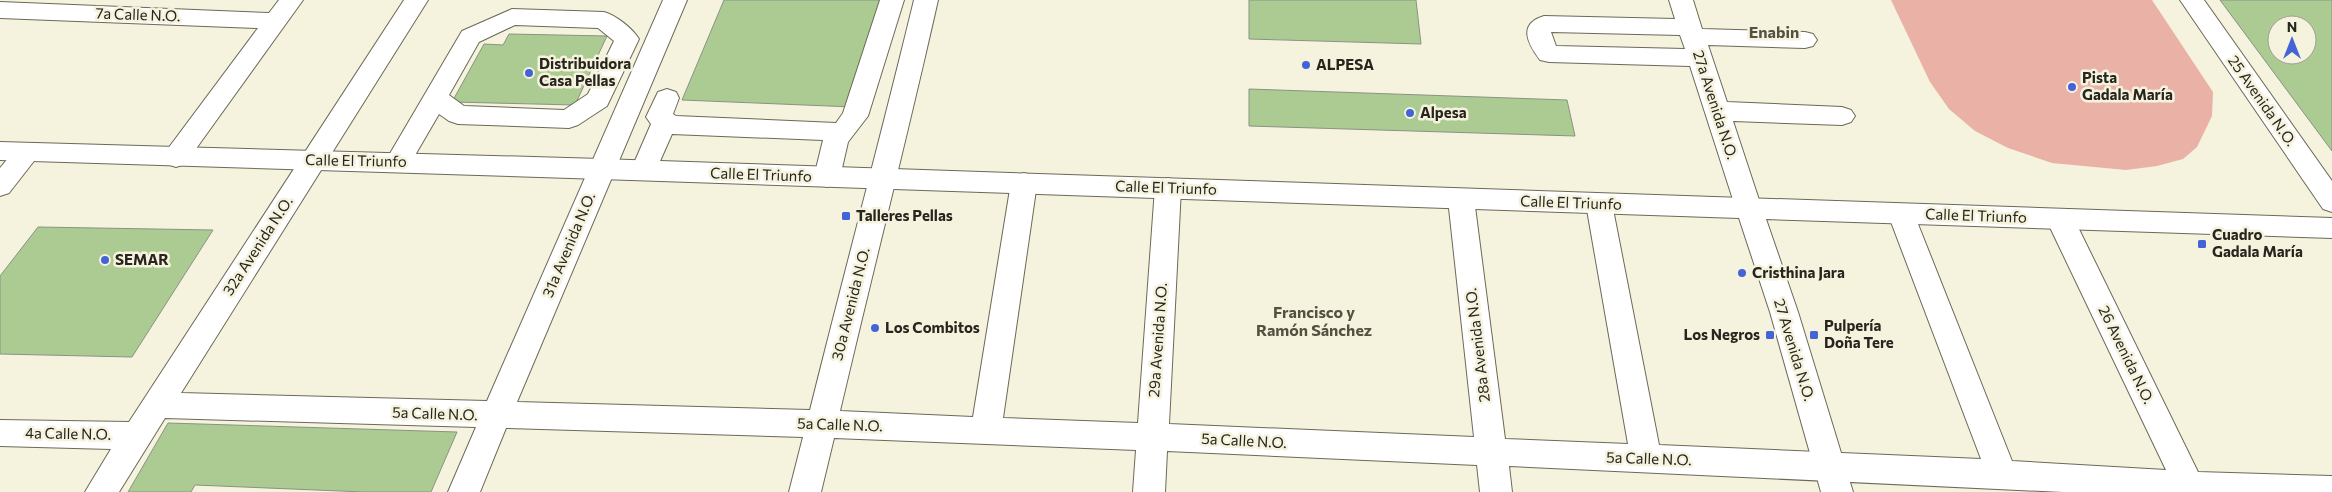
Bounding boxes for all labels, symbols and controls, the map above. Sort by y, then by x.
street label: 7a Calle N.O. [95,4,181,24]
north arrow [2267,15,2317,65]
text: N [2287,18,2297,35]
district label: Enabin [1749,22,1799,41]
street label: 27a Avenida N.O. [1690,48,1742,161]
street label: 25 Avenida N.O. [2225,52,2301,149]
place label: Distribuidora Casa Pellas [539,54,631,89]
place label: ALPESA [1316,55,1374,73]
marker: ALPESA [1300,59,1312,71]
marker: Distribuidora Casa Pellas [523,67,535,79]
place label: Pista Gadala María [2082,68,2173,103]
marker: Pista Gadala María [2066,81,2078,93]
place label: Alpesa [1420,103,1467,121]
marker: Alpesa [1404,107,1416,119]
street label: Calle El Triunfo [305,150,407,170]
street label: Calle El Triunfo [710,163,812,185]
street label: Calle El Triunfo [1115,176,1217,198]
street label: 31a Avenida N.O. [538,189,598,300]
street label: Calle El Triunfo [1520,191,1622,213]
street label: 32a Avenida N.O. [218,193,296,298]
street label: Calle El Triunfo [1925,204,2027,226]
place label: Talleres Pellas [856,206,953,224]
marker: Talleres Pellas [840,210,852,222]
place label: Cuadro Gadala María [2212,225,2303,260]
marker: Cuadro Gadala María [2196,238,2208,250]
street label: 30a Avenida N.O. [827,245,873,362]
place label: SEMAR [115,250,169,268]
marker: SEMAR [99,254,111,266]
place label: Cristhina Jara [1752,263,1845,281]
marker: Cristhina Jara [1736,267,1748,279]
street label: 29a Avenida N.O. [1144,282,1170,398]
street label: 28a Avenida N.O. [1461,287,1493,403]
street label: 27 Avenida N.O. [1771,296,1819,403]
district label: Francisco y Ramón Sánchez [1256,302,1372,339]
street label: 26 Avenida N.O. [2095,303,2158,407]
place label: Pulpería Doña Tere [1824,316,1894,351]
place label: Los Combitos [885,318,980,336]
marker: Los Combitos [869,322,881,334]
place label: Los Negros [1683,325,1760,343]
marker: Los Negros [1764,329,1776,341]
marker: Pulpería Doña Tere [1808,329,1820,341]
street label: 5a Calle N.O. [392,403,478,423]
street label: 5a Calle N.O. [797,414,883,434]
street label: 4a Calle N.O. [25,423,111,443]
street label: 5a Calle N.O. [1201,429,1287,451]
street label: 5a Calle N.O. [1606,448,1692,468]

